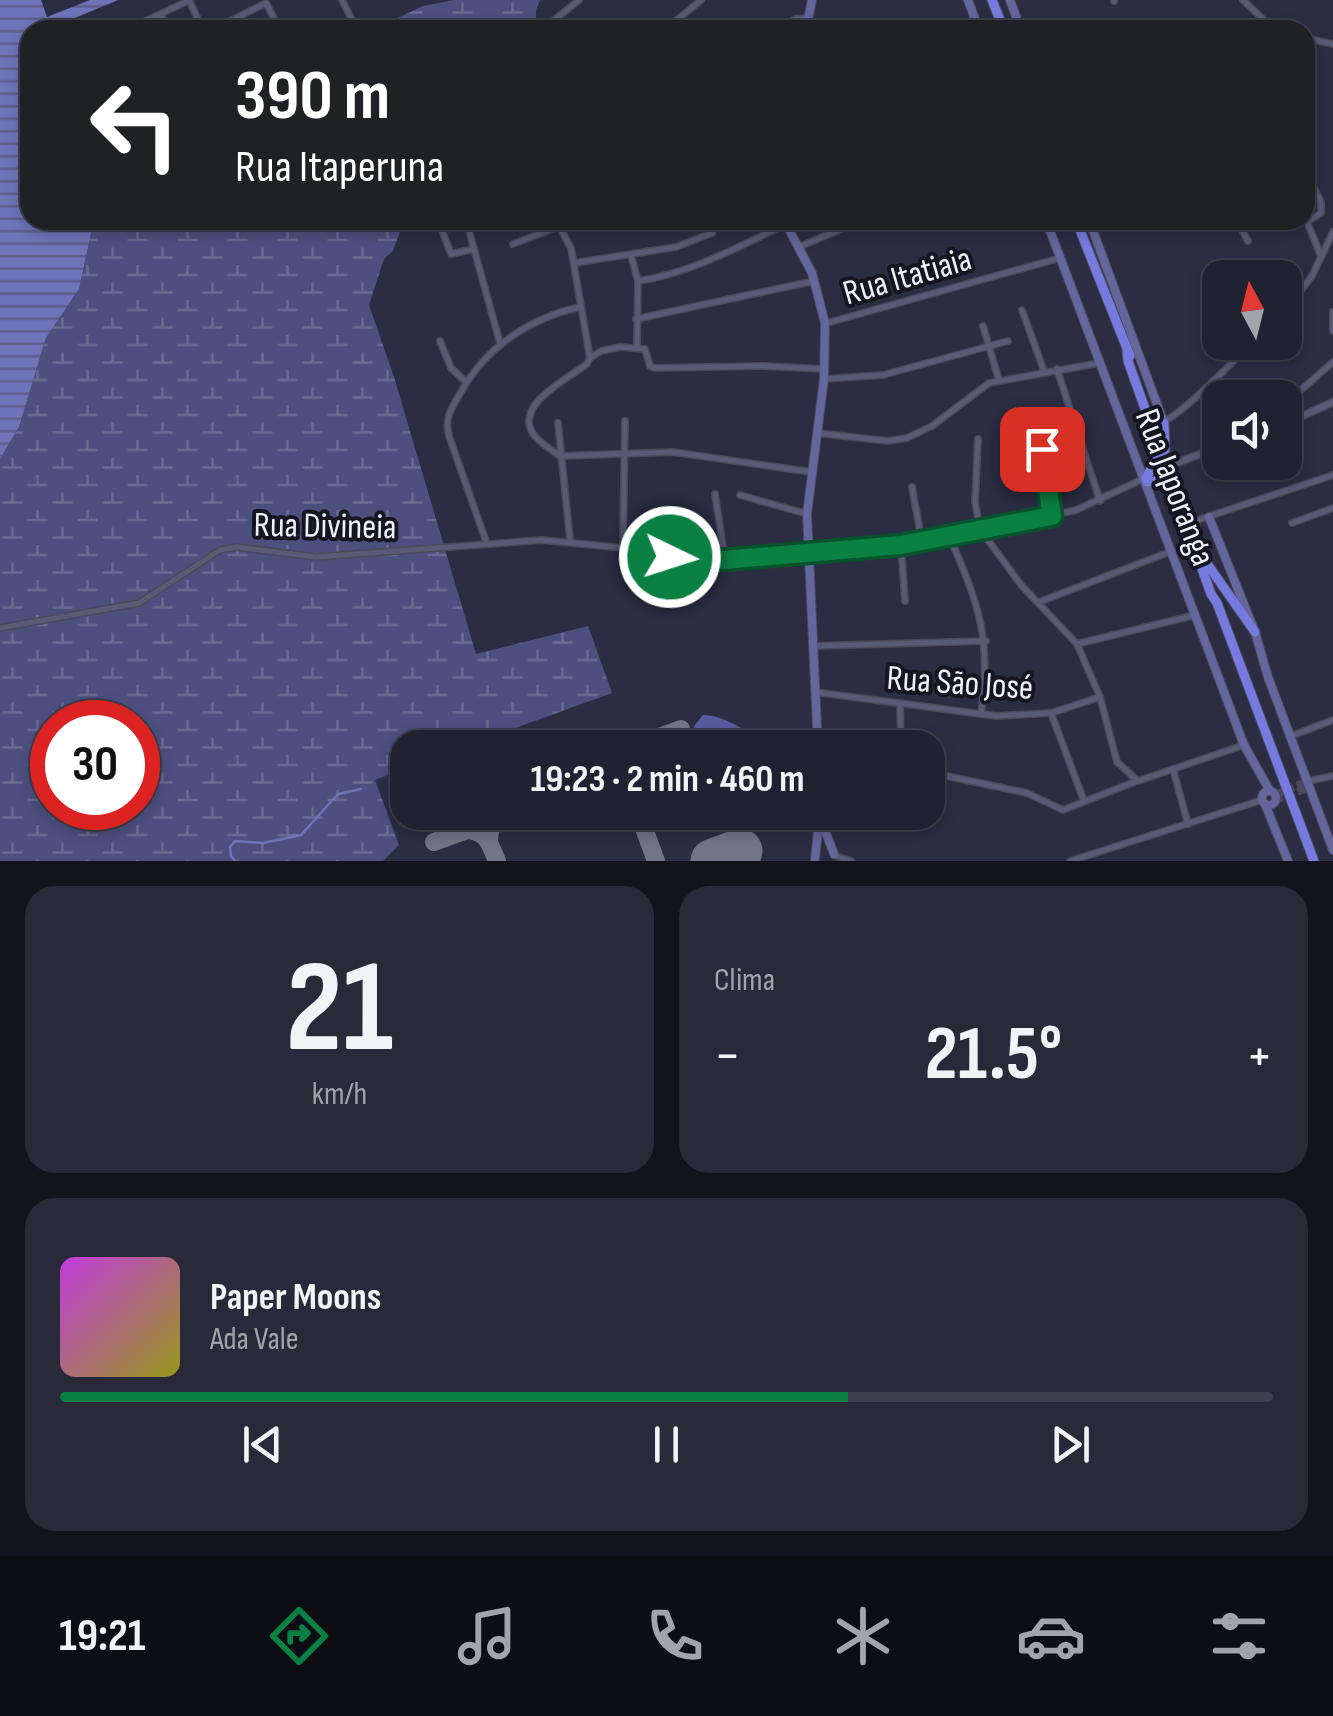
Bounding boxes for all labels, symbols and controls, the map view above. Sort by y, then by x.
text: 390 m [235,55,390,139]
icon: left [70,60,200,190]
text: Rua Itaperuna [235,140,444,195]
street label: Rua Itatiaia [838,238,977,315]
north arrow [1202,260,1302,360]
map controls [1202,260,1302,480]
button: sound [1202,380,1302,480]
street label: Rua Japoranga [1125,403,1224,572]
pin [1000,407,1085,492]
icon: arrive [1015,422,1070,477]
street label: Rua Divineia [253,504,397,549]
position arrow [618,505,722,609]
street label: Rua São José [885,657,1035,710]
speed limit sign: 30 [30,700,160,830]
text: 19:23 · 2 min · 460 m [530,757,805,802]
text: 21 [285,932,394,1088]
text: Clima [714,961,775,1000]
text: 21.5° [925,1010,1062,1101]
text: − [714,1023,741,1090]
text: + [1246,1023,1273,1090]
text: km/h [312,1075,367,1114]
text: Paper Moons [210,1275,381,1320]
text: Ada Vale [210,1320,299,1359]
icon: previous [235,1417,290,1472]
icon: pause [639,1417,694,1472]
icon: next [1043,1417,1098,1472]
icon: directions [264,1601,334,1671]
icon: music [452,1601,522,1671]
icon: phone [640,1601,710,1671]
icon: climate [828,1601,898,1671]
icon: car [1016,1601,1086,1671]
icon: filters [1204,1601,1274,1671]
text: 19:21 [59,1609,145,1664]

